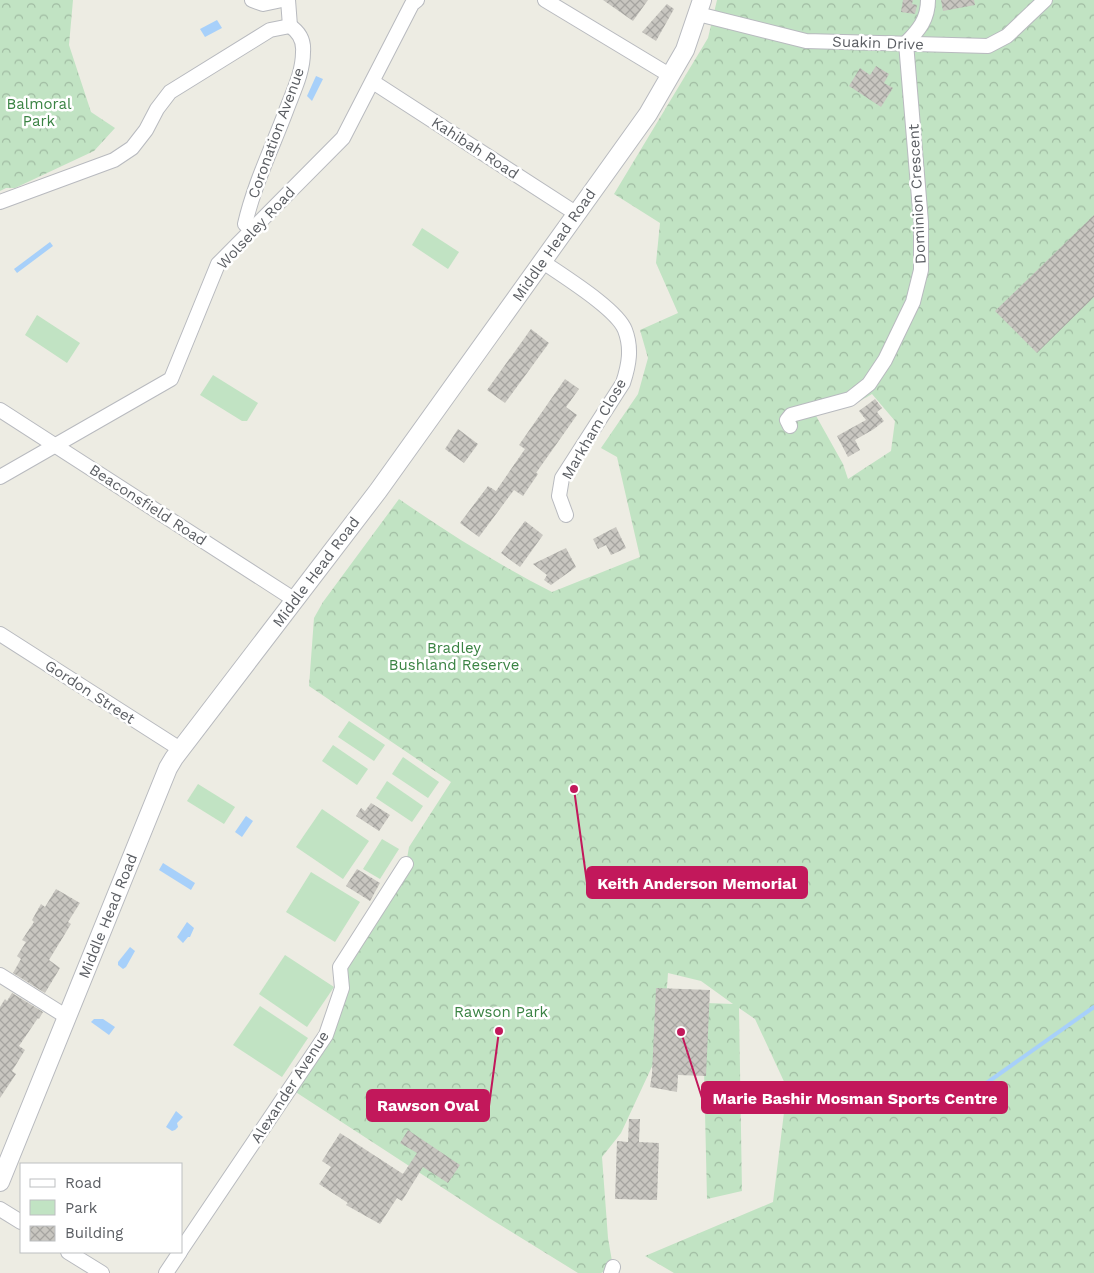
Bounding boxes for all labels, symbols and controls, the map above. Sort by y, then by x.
street label: Suakin Drive [832,32,924,54]
street label: Coronation Avenue [244,65,308,201]
park label: Balmoral Park [6,95,72,130]
street label: Kahibah Road [428,113,522,183]
street label: Dominion Crescent [904,123,930,264]
street label: Wolseley Road [213,183,299,273]
street label: Middle Head Road [508,185,600,305]
street label: Markham Close [558,375,630,483]
street label: Beaconsfield Road [86,460,210,550]
street label: Middle Head Road [269,513,363,631]
park label: Bradley Bushland Reserve [389,639,519,674]
street label: Gordon Street [42,656,139,728]
street label: Middle Head Road [75,851,141,981]
callout: Keith Anderson Memorial [587,867,807,898]
text: Keith Anderson Memorial [597,874,798,893]
park label: Rawson Park [454,1003,549,1021]
street label: Alexander Avenue [247,1028,333,1146]
callout: Marie Bashir Mosman Sports Centre [702,1082,1007,1113]
text: Marie Bashir Mosman Sports Centre [713,1089,997,1108]
callout: Rawson Oval [367,1090,489,1121]
text: Rawson Oval [377,1096,480,1115]
legend [20,1163,182,1253]
text: Road [65,1174,102,1192]
text: Park [65,1199,98,1217]
text: Building [65,1224,123,1242]

